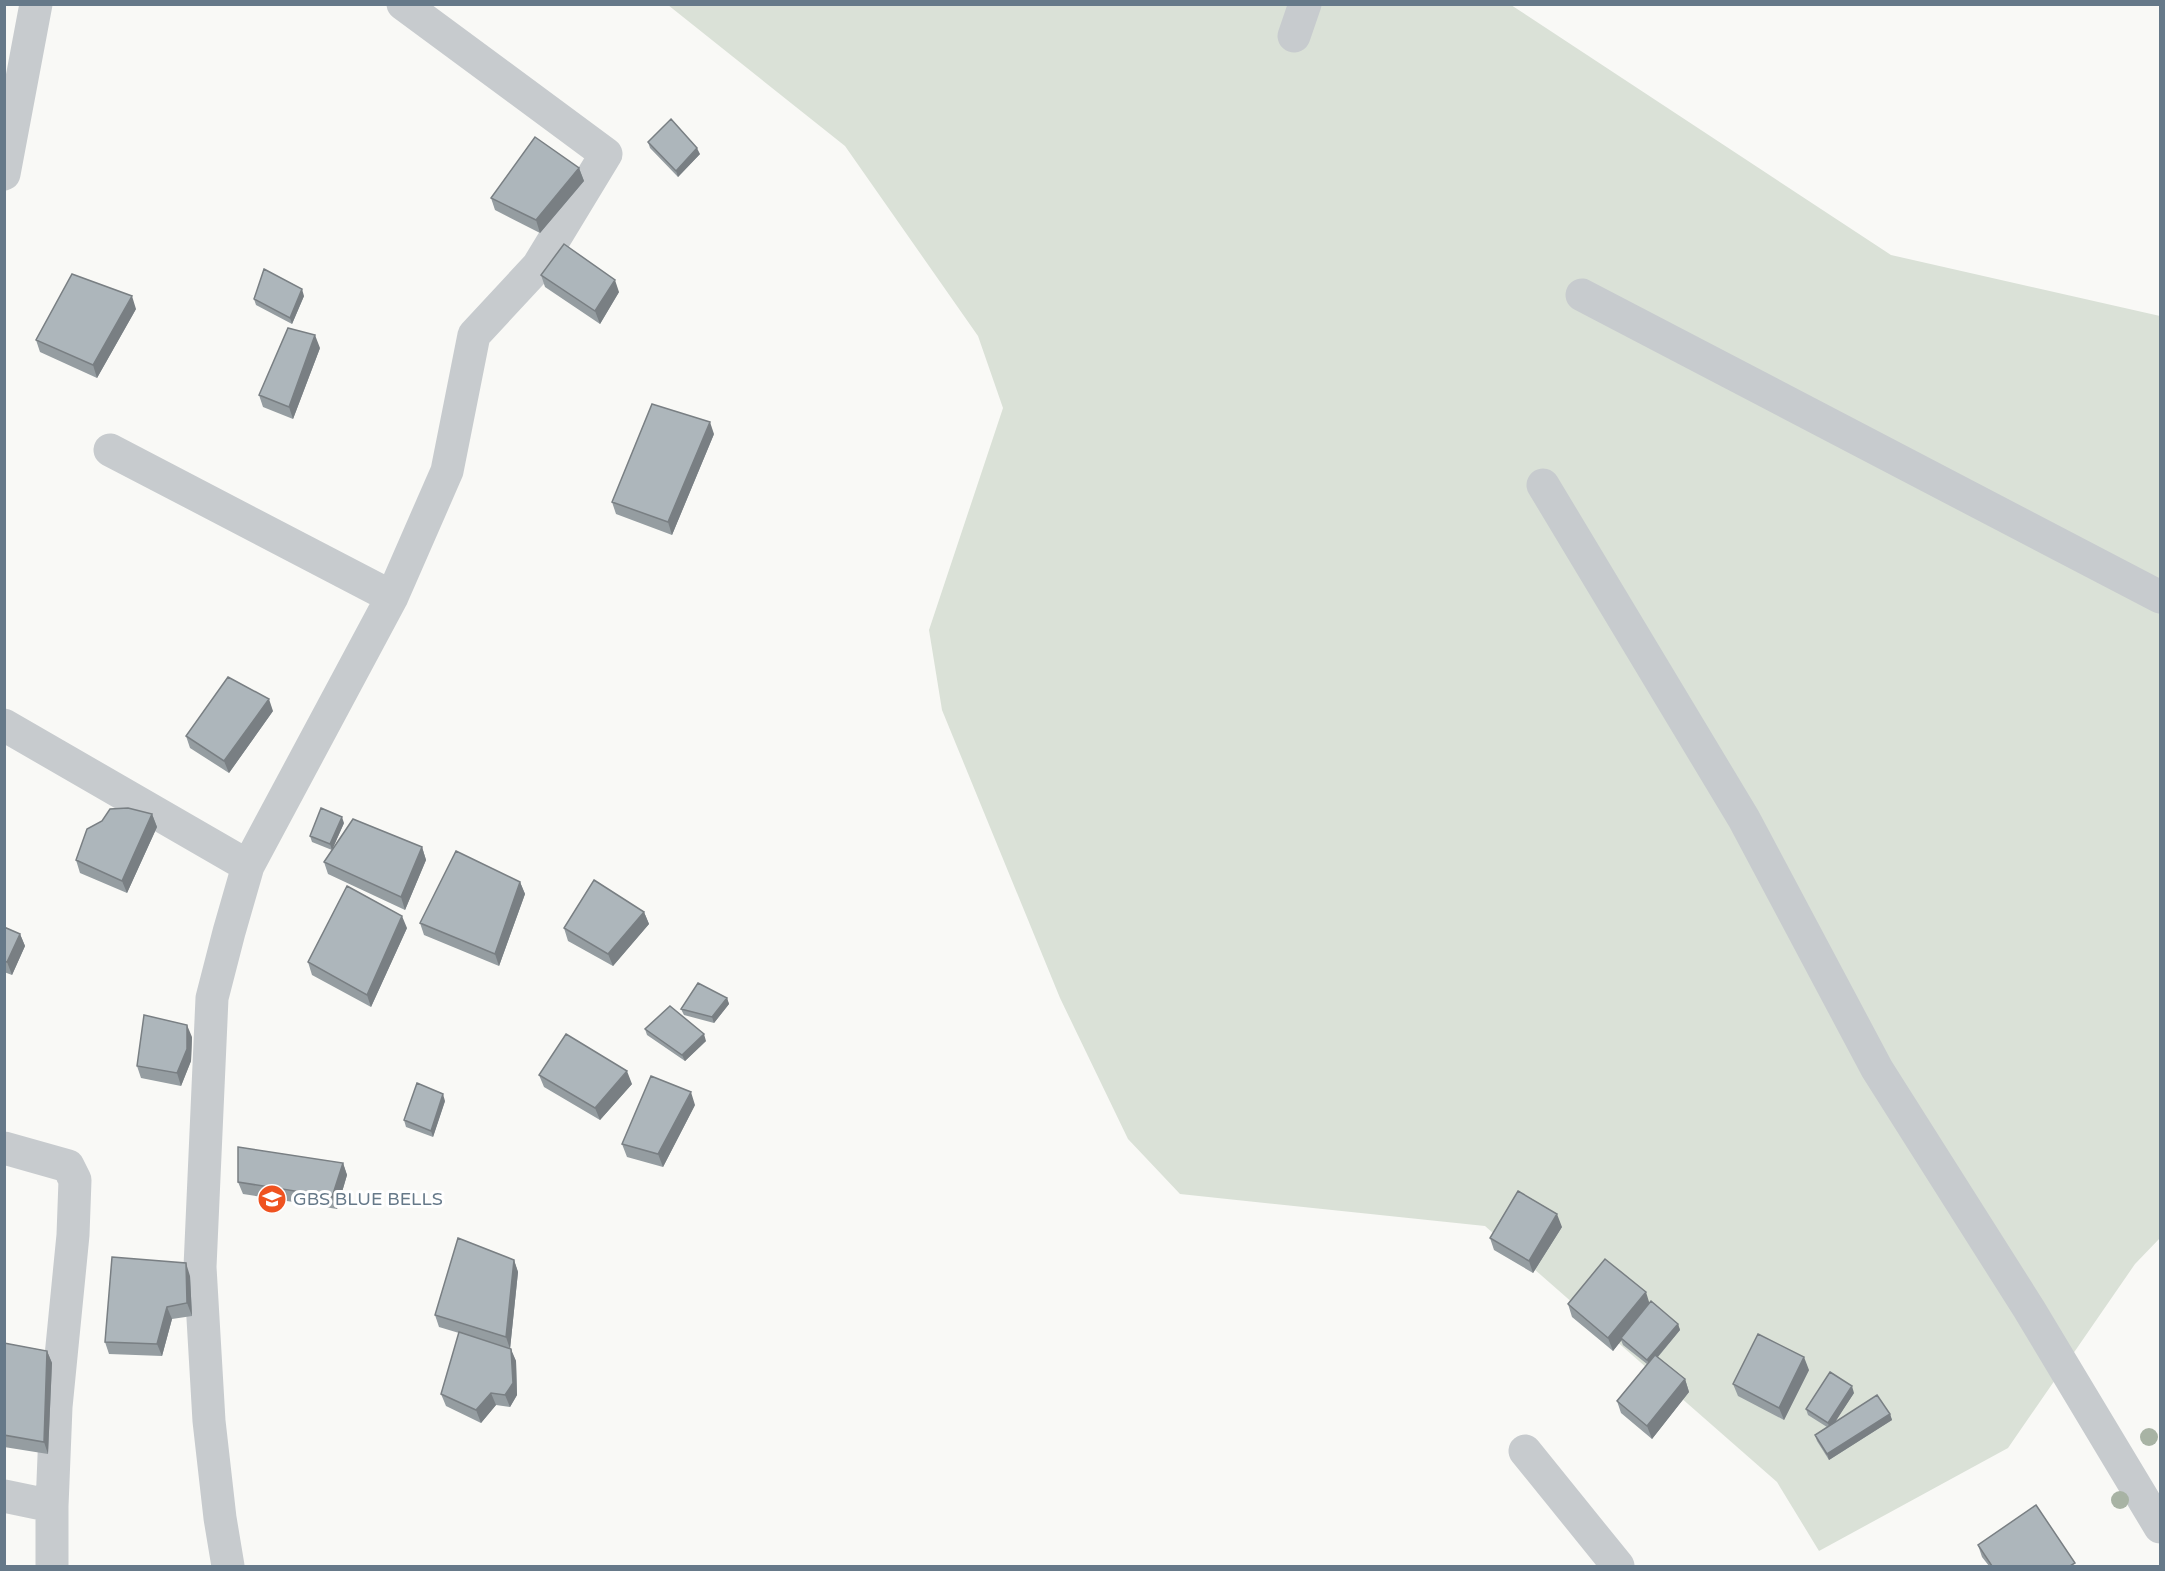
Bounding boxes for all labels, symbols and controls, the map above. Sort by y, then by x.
school or university icon: GBS BLUE BELLS [256,1183,288,1215]
place label: GBS BLUE BELLS [293,1188,443,1210]

